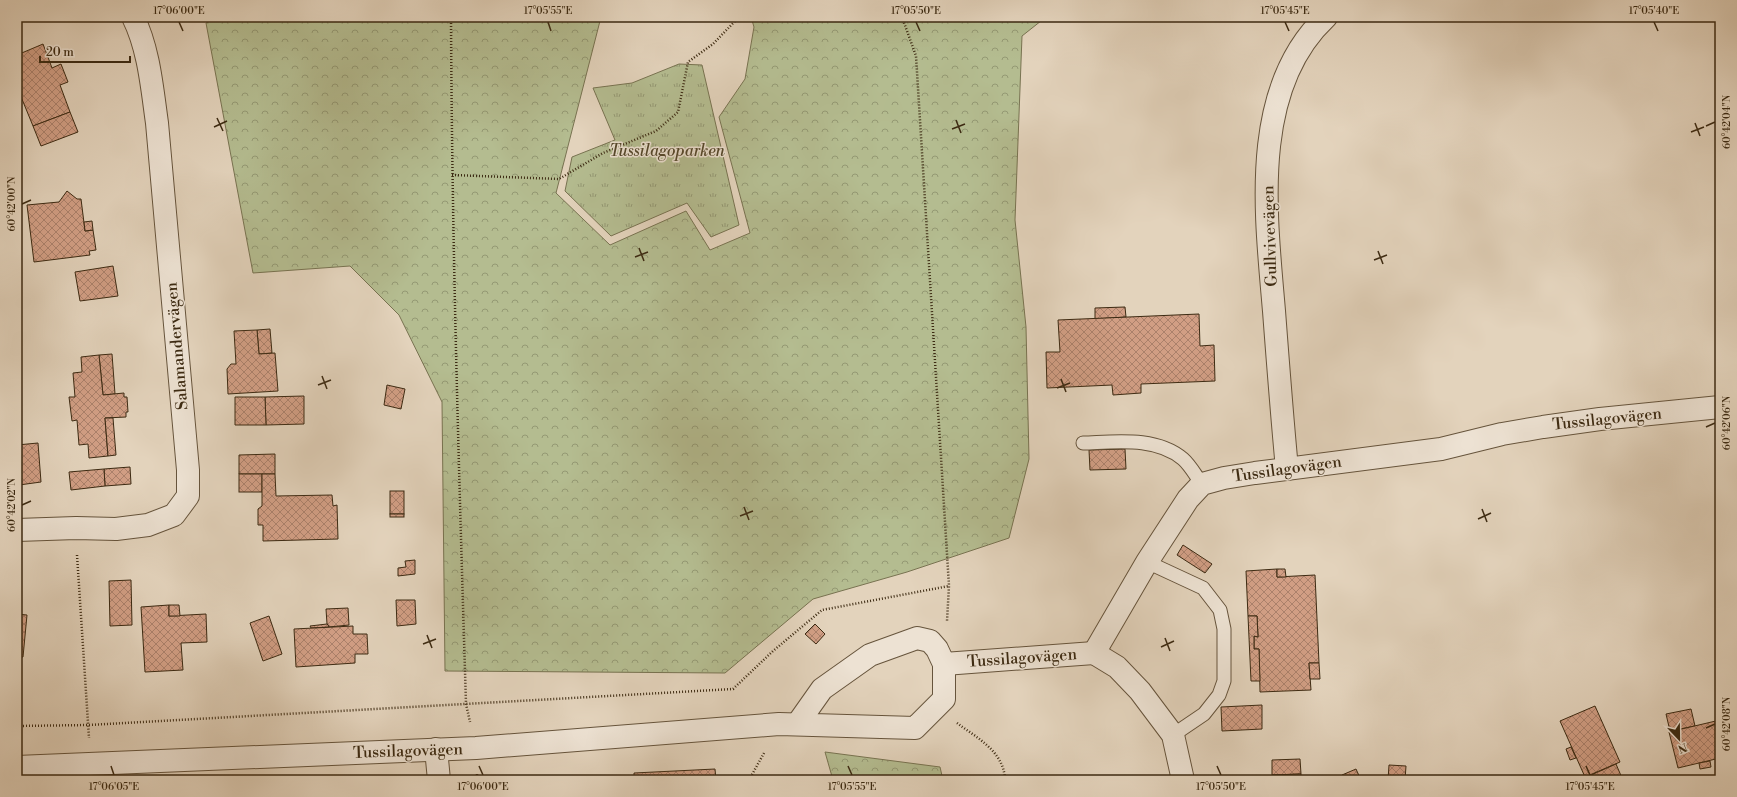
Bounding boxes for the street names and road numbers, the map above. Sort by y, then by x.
street label: Gullvivevägen [1258,185,1282,287]
street label: Salamandervägen [161,281,193,411]
street label: Tussilagovägen [1551,403,1663,435]
street label: Tussilagovägen [1231,451,1343,487]
street label: Tussilagovägen [967,644,1078,672]
street label: Tussilagovägen [353,739,464,763]

